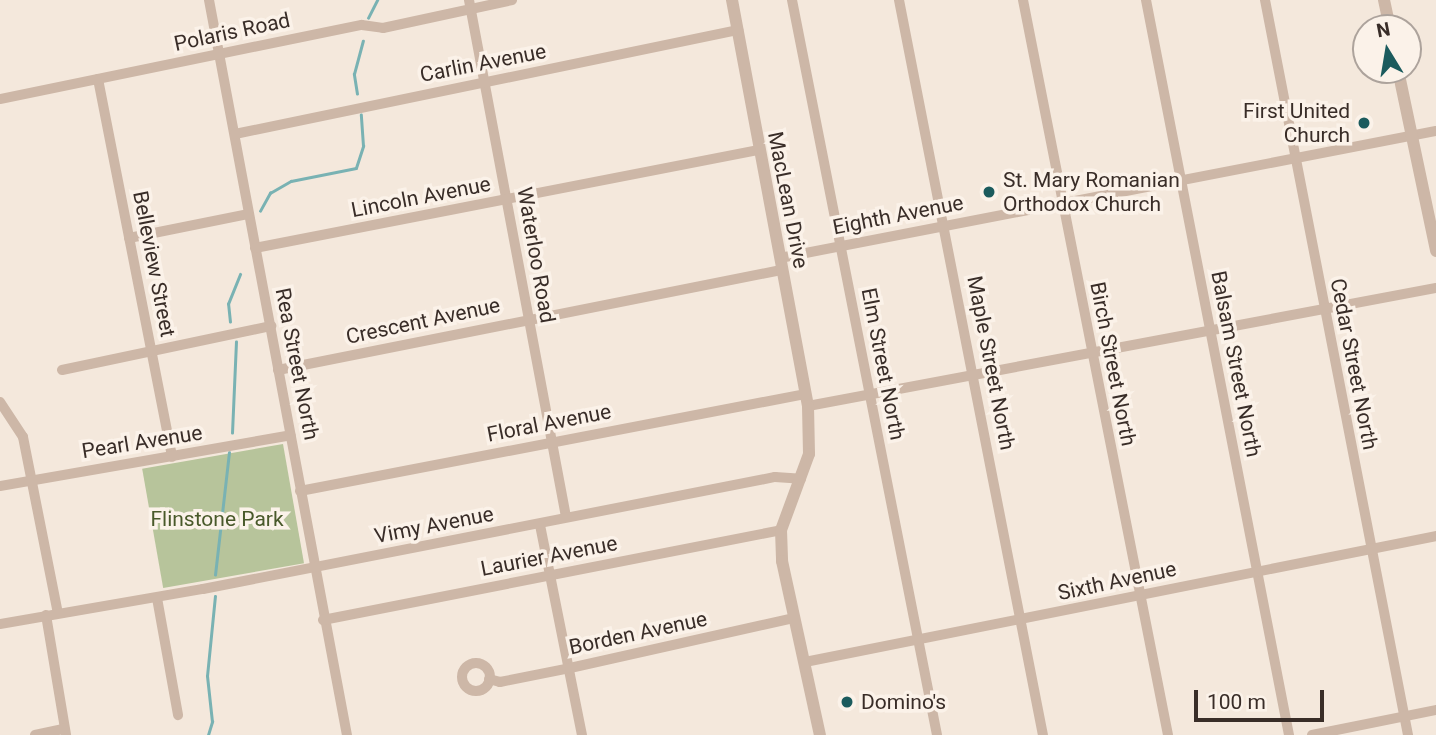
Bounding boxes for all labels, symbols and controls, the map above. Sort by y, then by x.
street label: Polaris Road [172,7,292,57]
north arrow [1352,14,1422,84]
text: N [1375,17,1392,42]
street label: Carlin Avenue [418,38,548,88]
place label: First United Church [1243,98,1350,148]
marker: First United Church [1356,115,1372,131]
street label: MacLean Drive [762,130,814,270]
place label: St. Mary Romanian Orthodox Church [1003,167,1180,217]
street label: Lincoln Avenue [349,171,493,223]
marker: St. Mary Romanian Orthodox Church [981,184,997,200]
street label: Waterloo Road [512,185,560,325]
street label: Belleview Street [127,189,181,339]
street label: Eighth Avenue [830,190,966,240]
street label: Balsam Street North [1206,269,1266,459]
street label: Maple Street North [962,274,1020,452]
street label: Cedar Street North [1325,276,1383,452]
street label: Birch Street North [1085,280,1141,448]
street label: Rea Street North [270,286,324,442]
street label: Elm Street North [856,286,910,442]
street label: Crescent Avenue [344,292,502,350]
street label: Floral Avenue [485,399,613,447]
street label: Pearl Avenue [80,420,204,464]
street label: Vimy Avenue [372,501,496,549]
park label: Flinstone Park [150,506,284,532]
street label: Laurier Avenue [479,530,619,582]
street label: Sixth Avenue [1056,556,1178,606]
street label: Borden Avenue [567,606,709,660]
scale bar [1198,676,1328,720]
place label: Domino's [861,689,946,715]
text: 100 m [1207,690,1266,714]
marker: Domino's [839,694,855,710]

